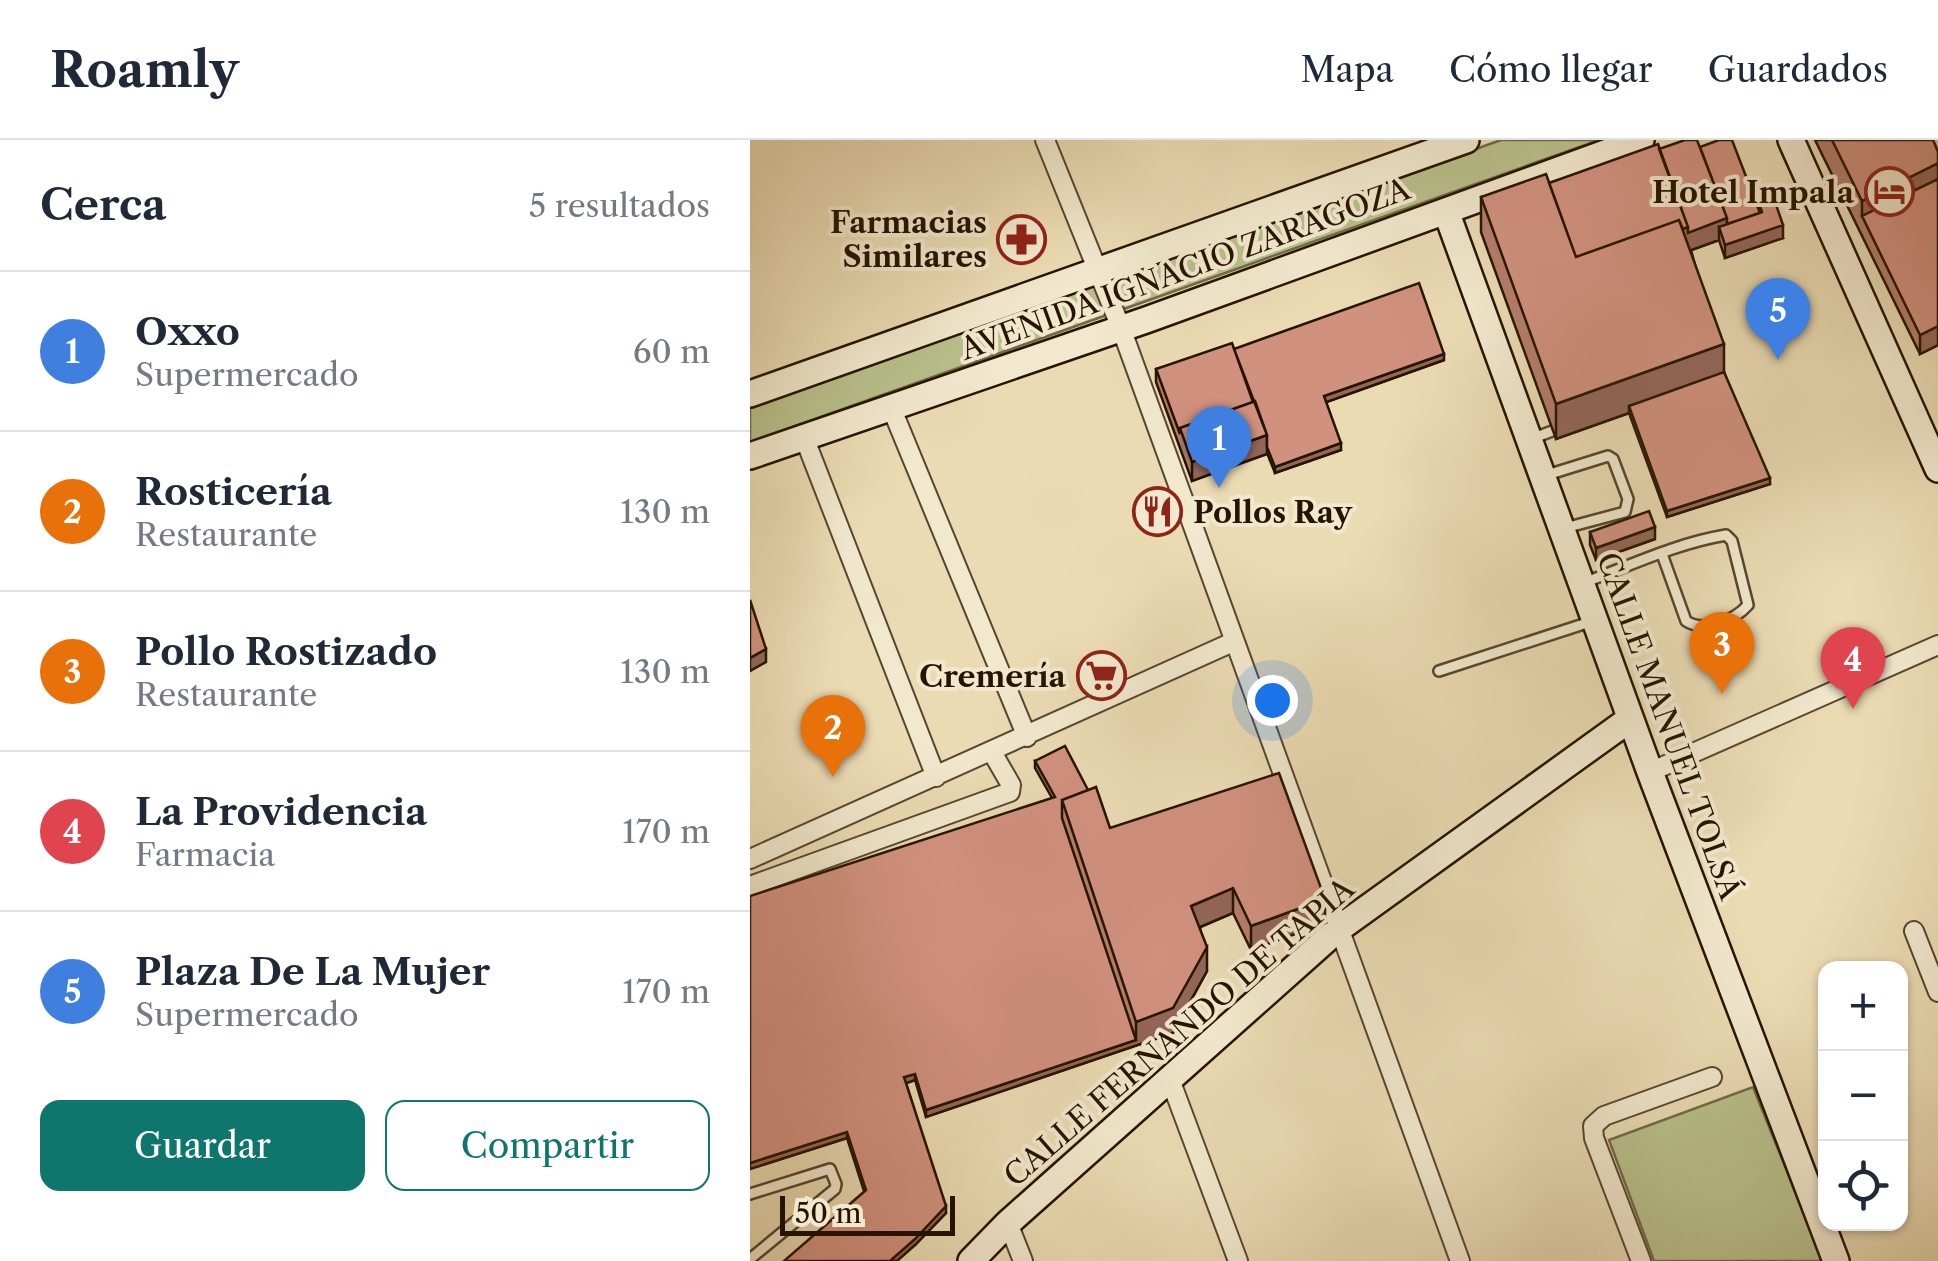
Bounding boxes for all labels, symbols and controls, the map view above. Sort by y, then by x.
text: Roamly [50,40,239,99]
text: Mapa [1300,48,1394,91]
text: Cómo llegar [1449,48,1653,91]
text: Guardados [1708,48,1888,91]
hotel icon: Hotel Impala [1863,166,1915,218]
street label: AVENIDA IGNACIO ZARAGOZA [954,170,1416,368]
place label: Hotel Impala [1652,174,1855,211]
text: Cerca [40,179,166,231]
text: 5 resultados [529,186,710,225]
place label: Farmacias Similares [830,204,987,275]
pharmacy icon: Farmacias Similares [996,213,1048,265]
pin: 5 [1746,278,1810,360]
text: Oxxo [135,308,240,355]
text: 1 [65,332,80,371]
text: 60 m [633,332,710,371]
text: Supermercado [135,355,359,394]
pin: 1 [1186,406,1252,488]
text: Rosticería [135,468,332,515]
restaurant icon: Pollos Ray [1132,486,1184,538]
text: 2 [63,492,82,531]
text: 130 m [620,492,710,531]
place label: Pollos Ray [1193,494,1353,531]
text: Restaurante [135,515,317,554]
street label: CALLE MANUEL TOLSÁ [1589,547,1749,905]
pin: 3 [1690,612,1754,694]
pin: 4 [1820,626,1886,709]
text: Pollo Rostizado [135,628,437,675]
supermarket icon: Cremería [1075,650,1127,702]
text: 3 [63,652,82,691]
text: 130 m [620,652,710,691]
place label: Cremería [919,658,1067,695]
text: Restaurante [135,675,317,714]
your location [1247,675,1298,726]
pin: 2 [801,694,866,777]
text: La Providencia [135,788,427,835]
text: 4 [63,812,82,851]
text: 170 m [622,812,710,851]
text: Farmacia [135,835,275,874]
street label: CALLE FERNANDO DE TAPIA [996,869,1362,1194]
text: Plaza De La Mujer [135,948,490,995]
map controls [1818,961,1908,1231]
button: + [1818,961,1908,1051]
text: 5 [64,972,81,1011]
text: 170 m [622,972,710,1011]
text: Supermercado [135,995,359,1034]
button: − [1818,1051,1908,1141]
button: Guardar [40,1100,365,1191]
button: Compartir [385,1100,710,1191]
button: locate [1818,1141,1908,1231]
scale bar [780,1191,955,1236]
text: 50 m [795,1196,862,1230]

